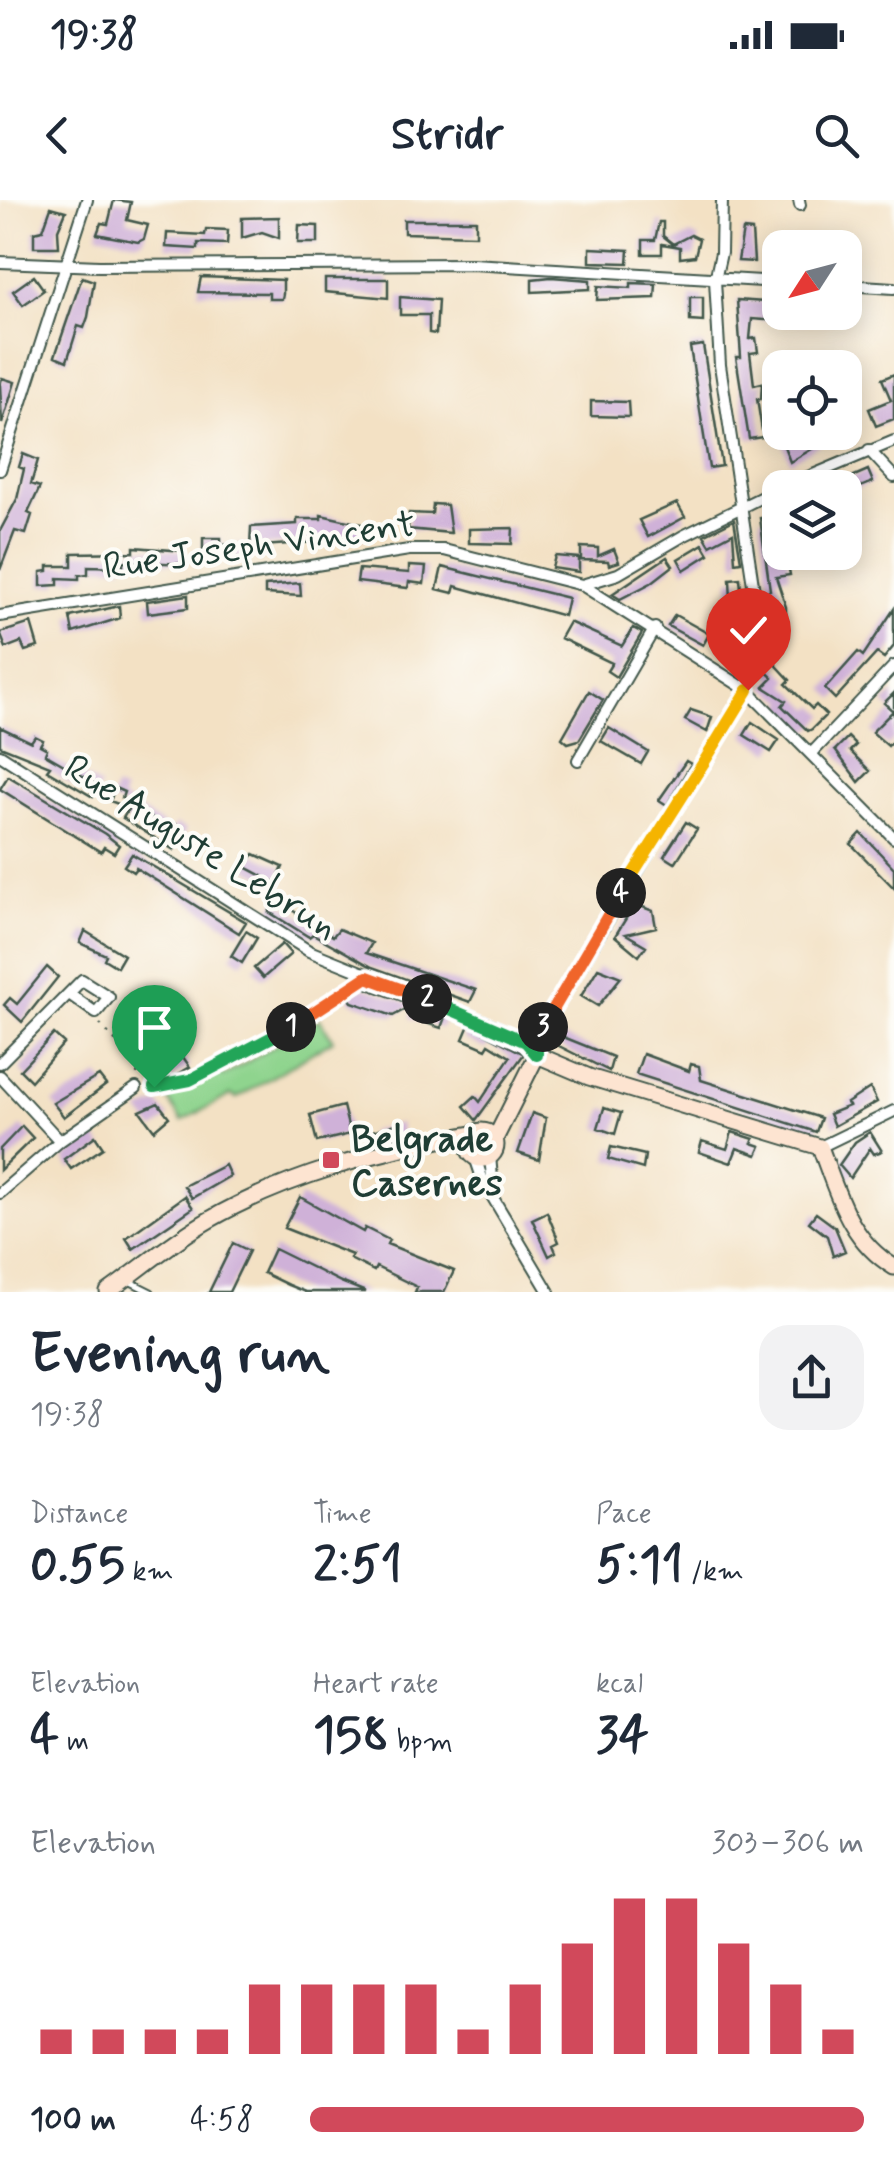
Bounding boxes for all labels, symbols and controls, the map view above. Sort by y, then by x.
text: 19:38 [50,11,138,60]
text: Stridr [391,106,503,165]
icon: back [30,108,85,163]
icon: search [809,108,864,163]
north arrow [762,230,862,330]
map controls [762,230,862,570]
button: locate [762,350,862,450]
button: layers [762,470,862,570]
street label: Rue Joseph Vincent [100,500,418,593]
pin [706,588,791,691]
icon: check [721,603,776,658]
street label: Rue Auguste Lebrun [54,744,347,952]
pin: 4 [596,868,646,918]
text: 4 [613,874,629,911]
pin: 2 [402,974,452,1024]
text: 2 [420,980,434,1017]
pin [112,985,197,1088]
icon: arrive [127,1000,182,1055]
pin: 1 [266,1002,316,1052]
pin: 3 [518,1002,568,1052]
text: 1 [285,1008,297,1045]
text: 3 [537,1008,549,1045]
place label: Belgrade Casernes [351,1116,502,1209]
marker: Belgrade Casernes [320,1149,342,1171]
text: Evening run [30,1320,330,1392]
button: share [759,1325,864,1430]
text: 19:38 [30,1394,104,1436]
text: Distance [30,1496,128,1533]
text: Time [313,1496,372,1533]
text: Pace [596,1496,652,1533]
text: 0.55 [30,1533,125,1599]
text: 2:51 [313,1533,402,1599]
text: 5:11 [596,1533,683,1599]
text: km [125,1554,173,1591]
text: /km [683,1554,744,1591]
text: Elevation [30,1666,140,1703]
text: Heart rate [313,1666,439,1703]
text: kcal [596,1666,643,1703]
text: 4 [30,1703,59,1769]
text: 158 [313,1703,389,1769]
text: 34 [596,1703,649,1769]
text: m [59,1724,89,1761]
text: bpm [389,1724,453,1761]
text: Elevation [30,1822,156,1864]
text: 303–306 m [712,1822,864,1864]
text: 100 m [30,2099,116,2141]
text: 4:58 [190,2099,254,2141]

